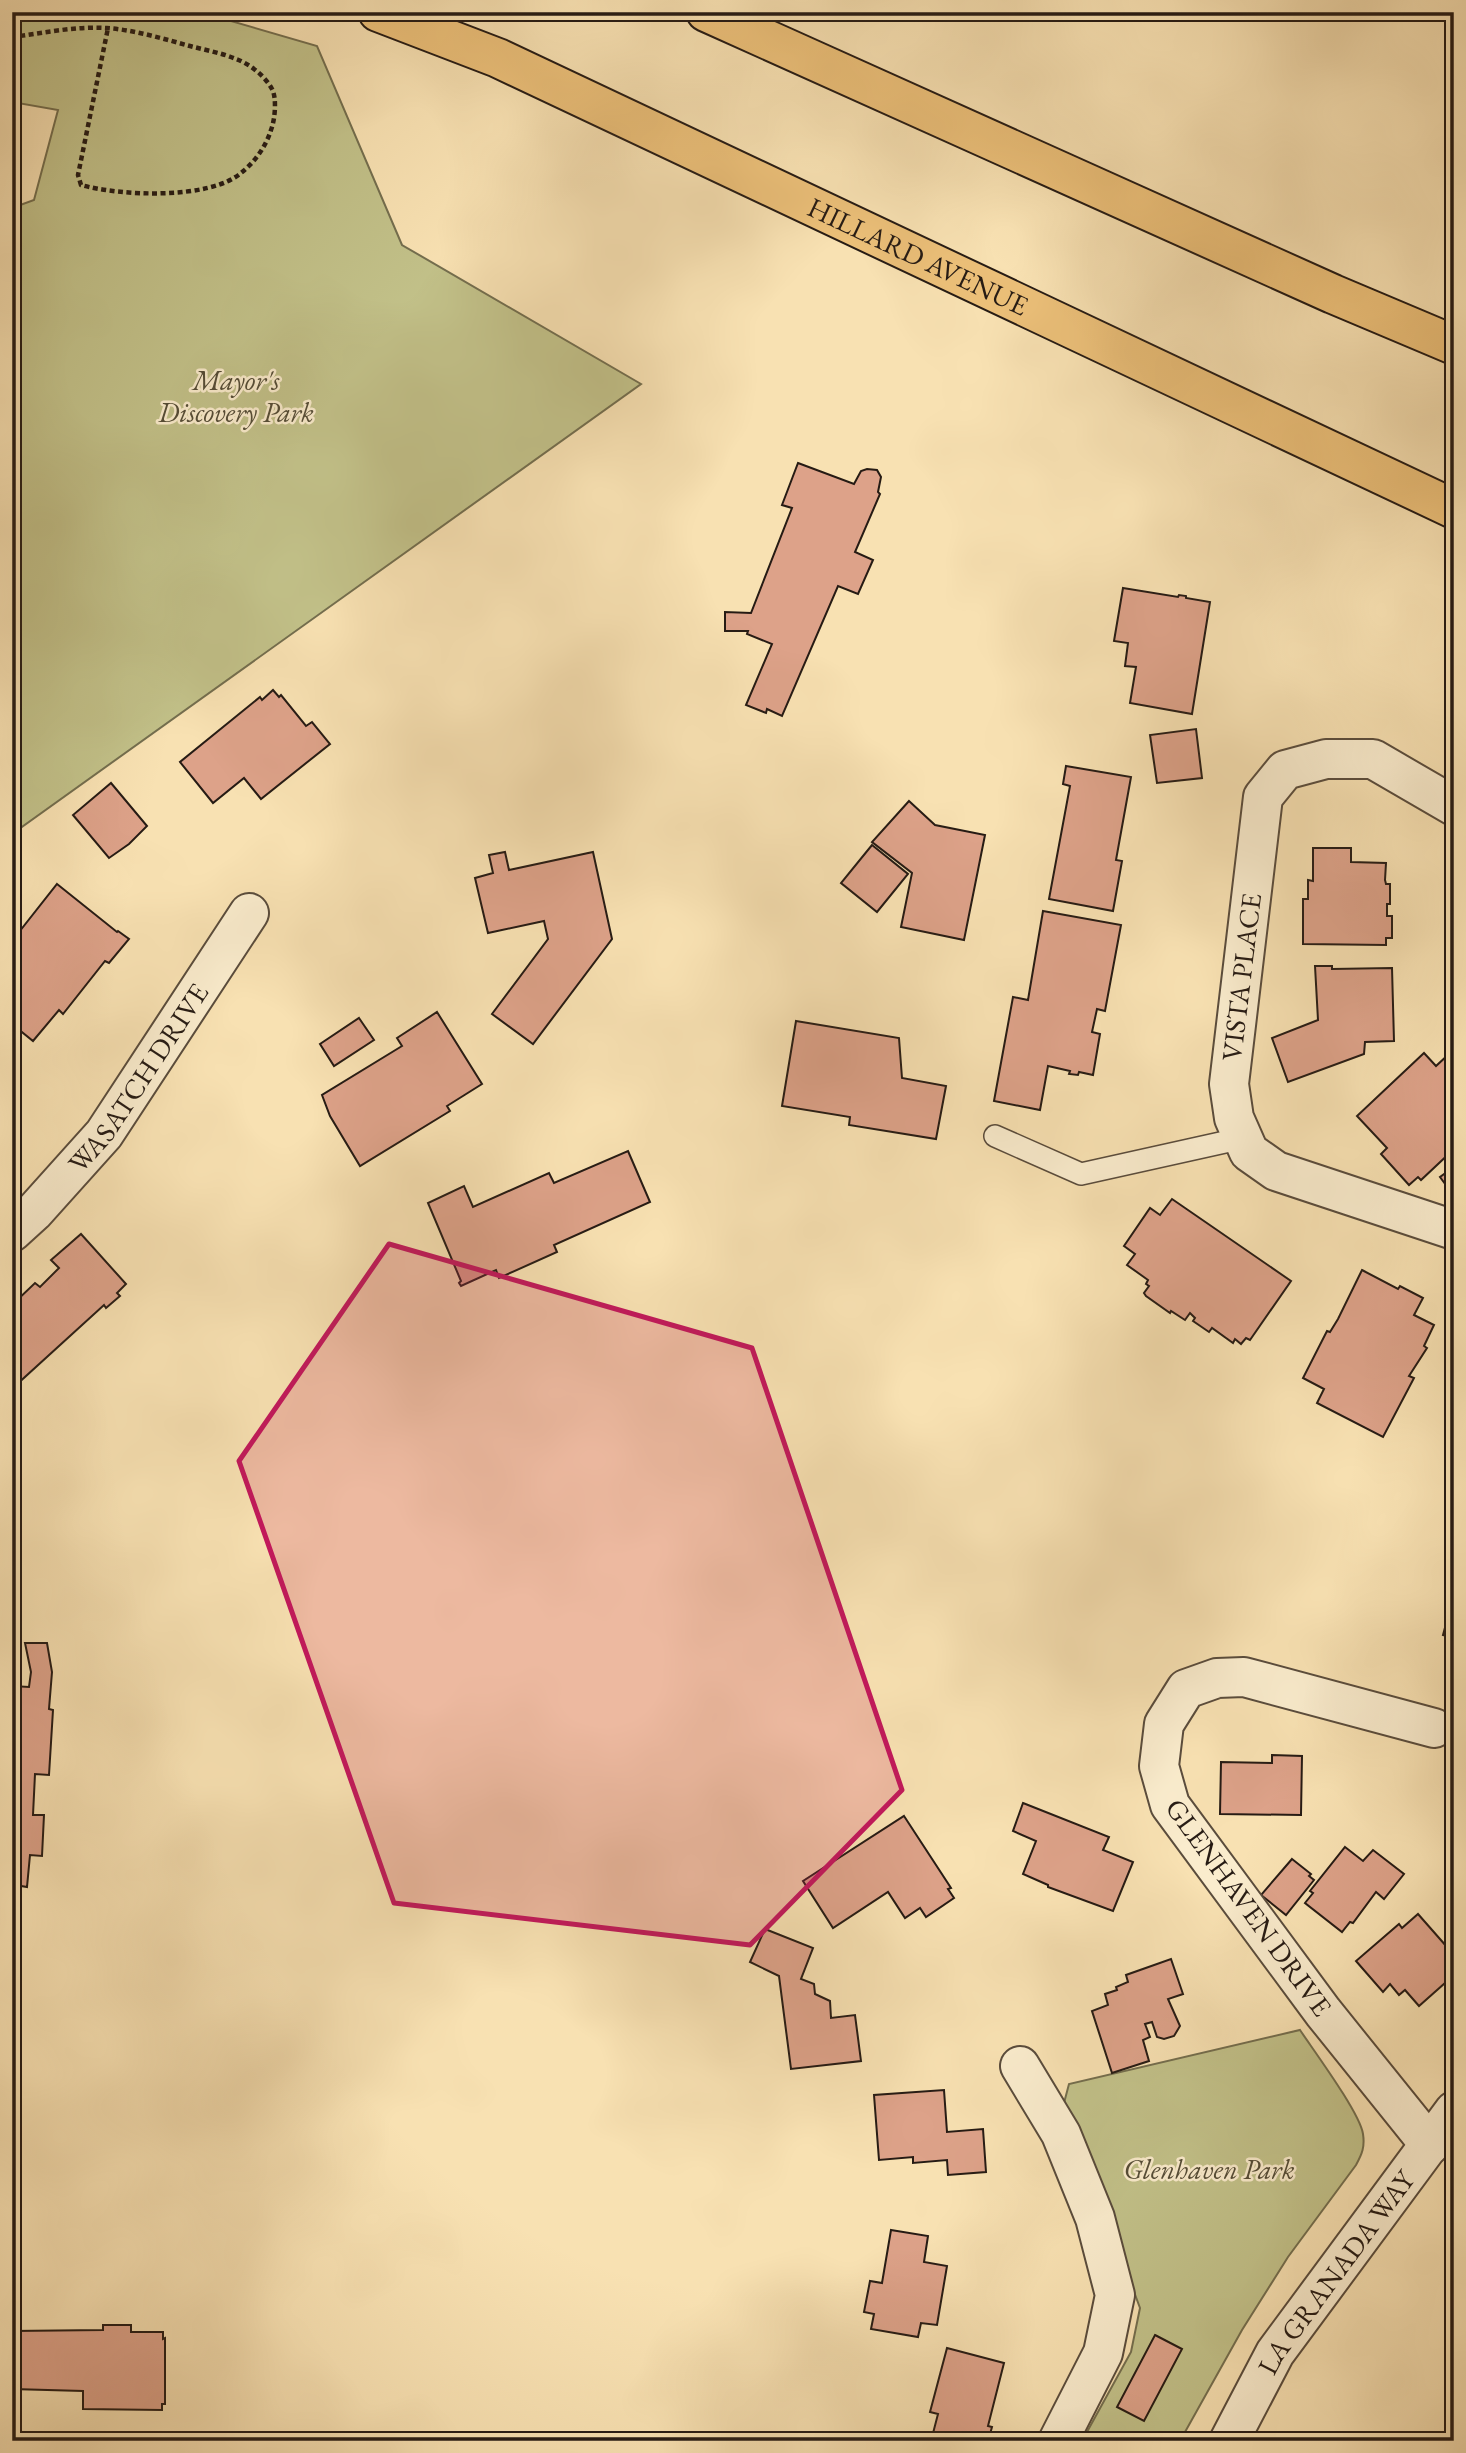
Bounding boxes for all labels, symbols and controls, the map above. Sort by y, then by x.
street label: HILLARD AVENUE [802,189,1034,324]
park label: Mayor's Discovery Park [157,362,314,430]
street label: VISTA PLACE [1213,891,1269,1063]
street label: WASATCH DRIVE [60,976,216,1180]
street label: GLENHAVEN DRIVE [1158,1791,1340,2023]
park label: Glenhaven Park [1124,2151,1295,2187]
street label: LA GRANADA WAY [1249,2162,1423,2380]

